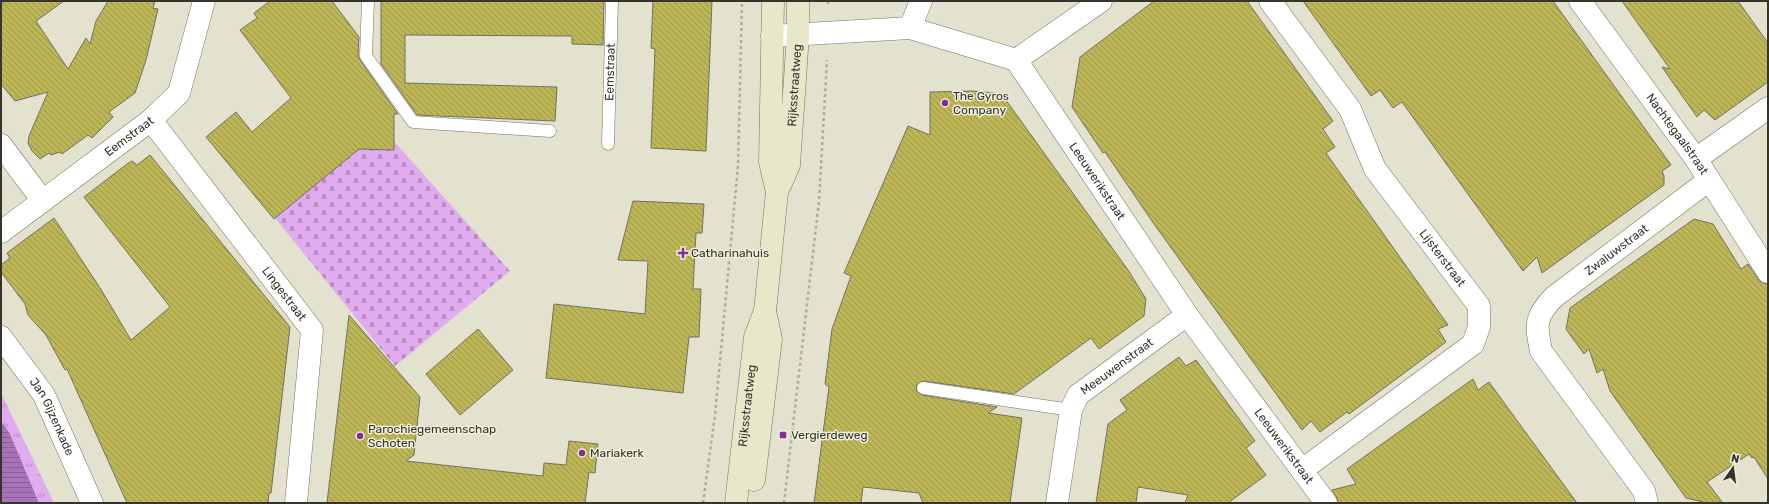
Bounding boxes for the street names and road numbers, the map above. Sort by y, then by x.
street label: Eemstraat [602,43,618,101]
street label: Rijksstraatweg [785,44,804,127]
street label: Nachtegaalstraat [1643,91,1711,178]
street label: Eemstraat [102,113,157,159]
street label: Leeuwerikstraat [1066,140,1128,223]
street label: Zwaluwstraat [1582,221,1651,278]
street label: Lijsterstraat [1416,227,1469,289]
street label: Lingestraat [259,264,309,324]
street label: Meeuwenstraat [1078,335,1156,398]
street label: Rijksstraatweg [735,364,759,447]
street label: Jan Gijzenkade [27,375,77,458]
street label: Leeuwerikstraat [1251,406,1317,487]

